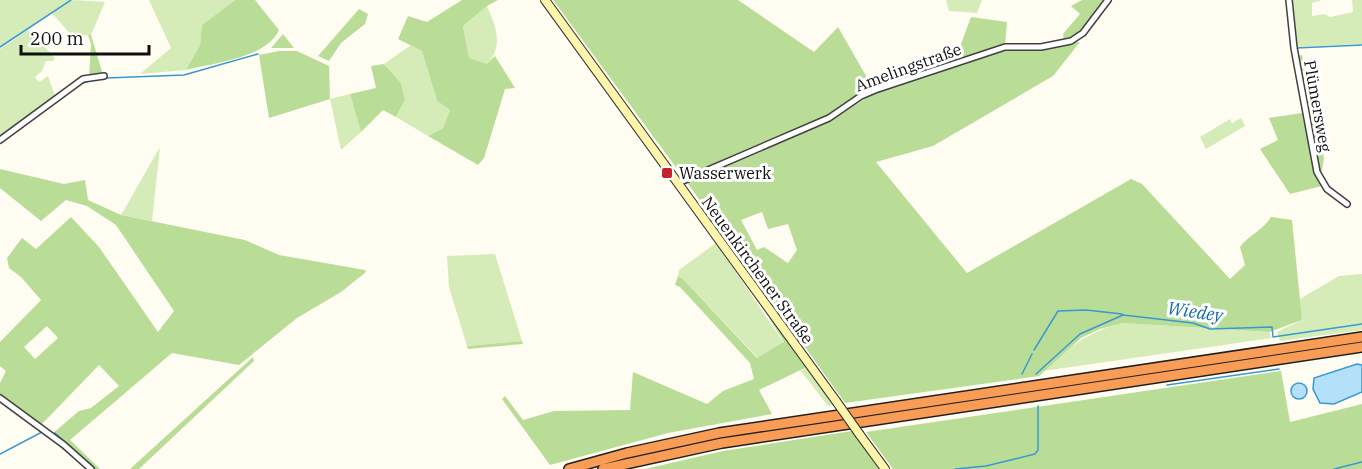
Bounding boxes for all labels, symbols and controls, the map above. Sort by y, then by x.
scale bar [21,18,148,56]
text: 200 m [30,27,84,50]
street label: Amelingstraße [852,39,964,95]
street label: Plümersweg [1300,58,1336,154]
place label: Wasserwerk [679,163,772,183]
marker: Wasserwerk [660,166,674,180]
street label: Neuenkirchener Straße [698,192,818,348]
water label: Wiedey [1166,296,1226,327]

